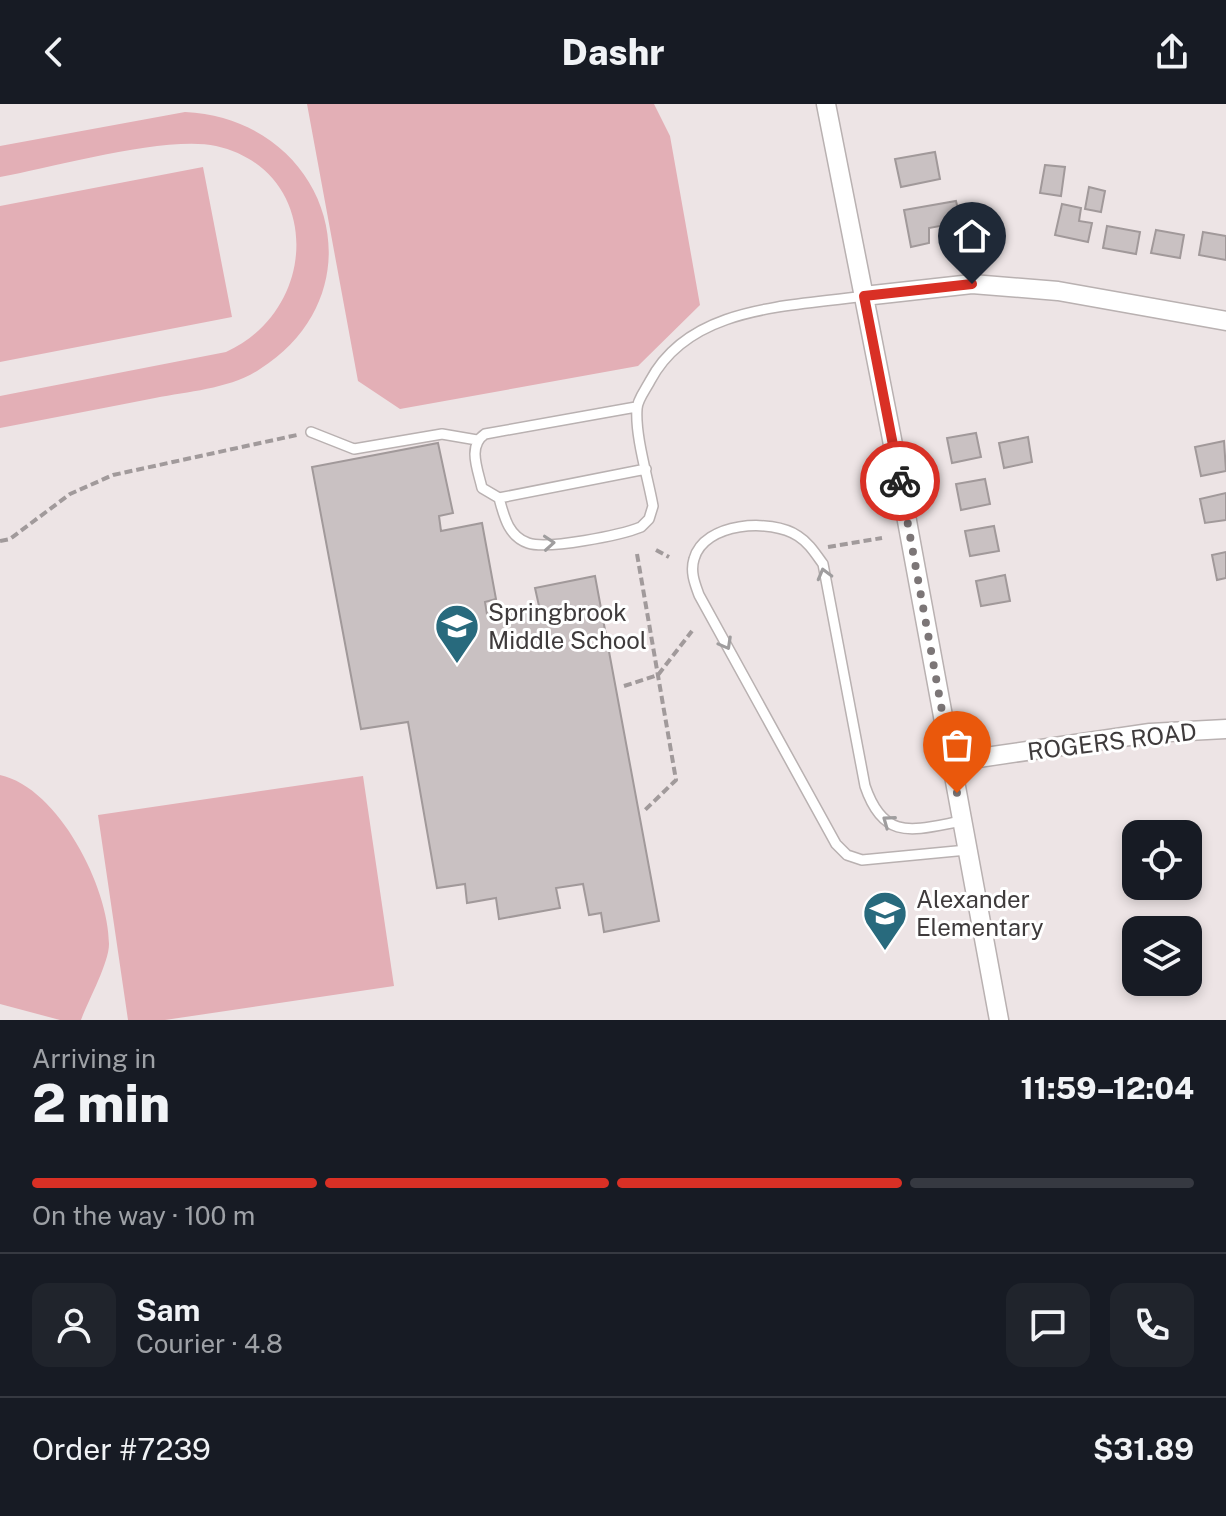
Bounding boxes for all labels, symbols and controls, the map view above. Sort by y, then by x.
icon: back [32,30,76,74]
icon: share [1150,30,1194,74]
text: Dashr [562,31,664,73]
pin [938,202,1006,284]
icon: home [950,214,994,258]
courier [860,441,940,521]
icon: bike [878,459,922,503]
one-way arrow [543,535,556,552]
one-way arrow [816,567,833,581]
place label: Springbrook Middle School [488,598,647,654]
school or university icon: Springbrook Middle School [433,602,481,665]
one-way arrow [716,636,732,650]
pin [923,711,991,793]
street label: ROGERS ROAD [1026,717,1198,765]
icon: bag [935,723,979,767]
one-way arrow [882,816,896,831]
map controls [1122,820,1202,996]
button: locate [1122,820,1202,900]
place label: Alexander Elementary [916,885,1044,941]
school or university icon: Alexander Elementary [861,889,909,952]
button: layers [1122,916,1202,996]
text: Arriving in [32,1043,156,1074]
text: 11:59–12:04 [1021,1070,1194,1106]
text: 2 min [32,1073,170,1134]
text: On the way · 100 m [32,1200,255,1231]
button: person [32,1283,116,1367]
button: chat [1006,1283,1090,1367]
button: phone [1110,1283,1194,1367]
text: Sam [136,1292,200,1328]
text: Courier · 4.8 [136,1328,283,1359]
text: Order #7239 [32,1431,211,1467]
text: $31.89 [1093,1431,1194,1467]

